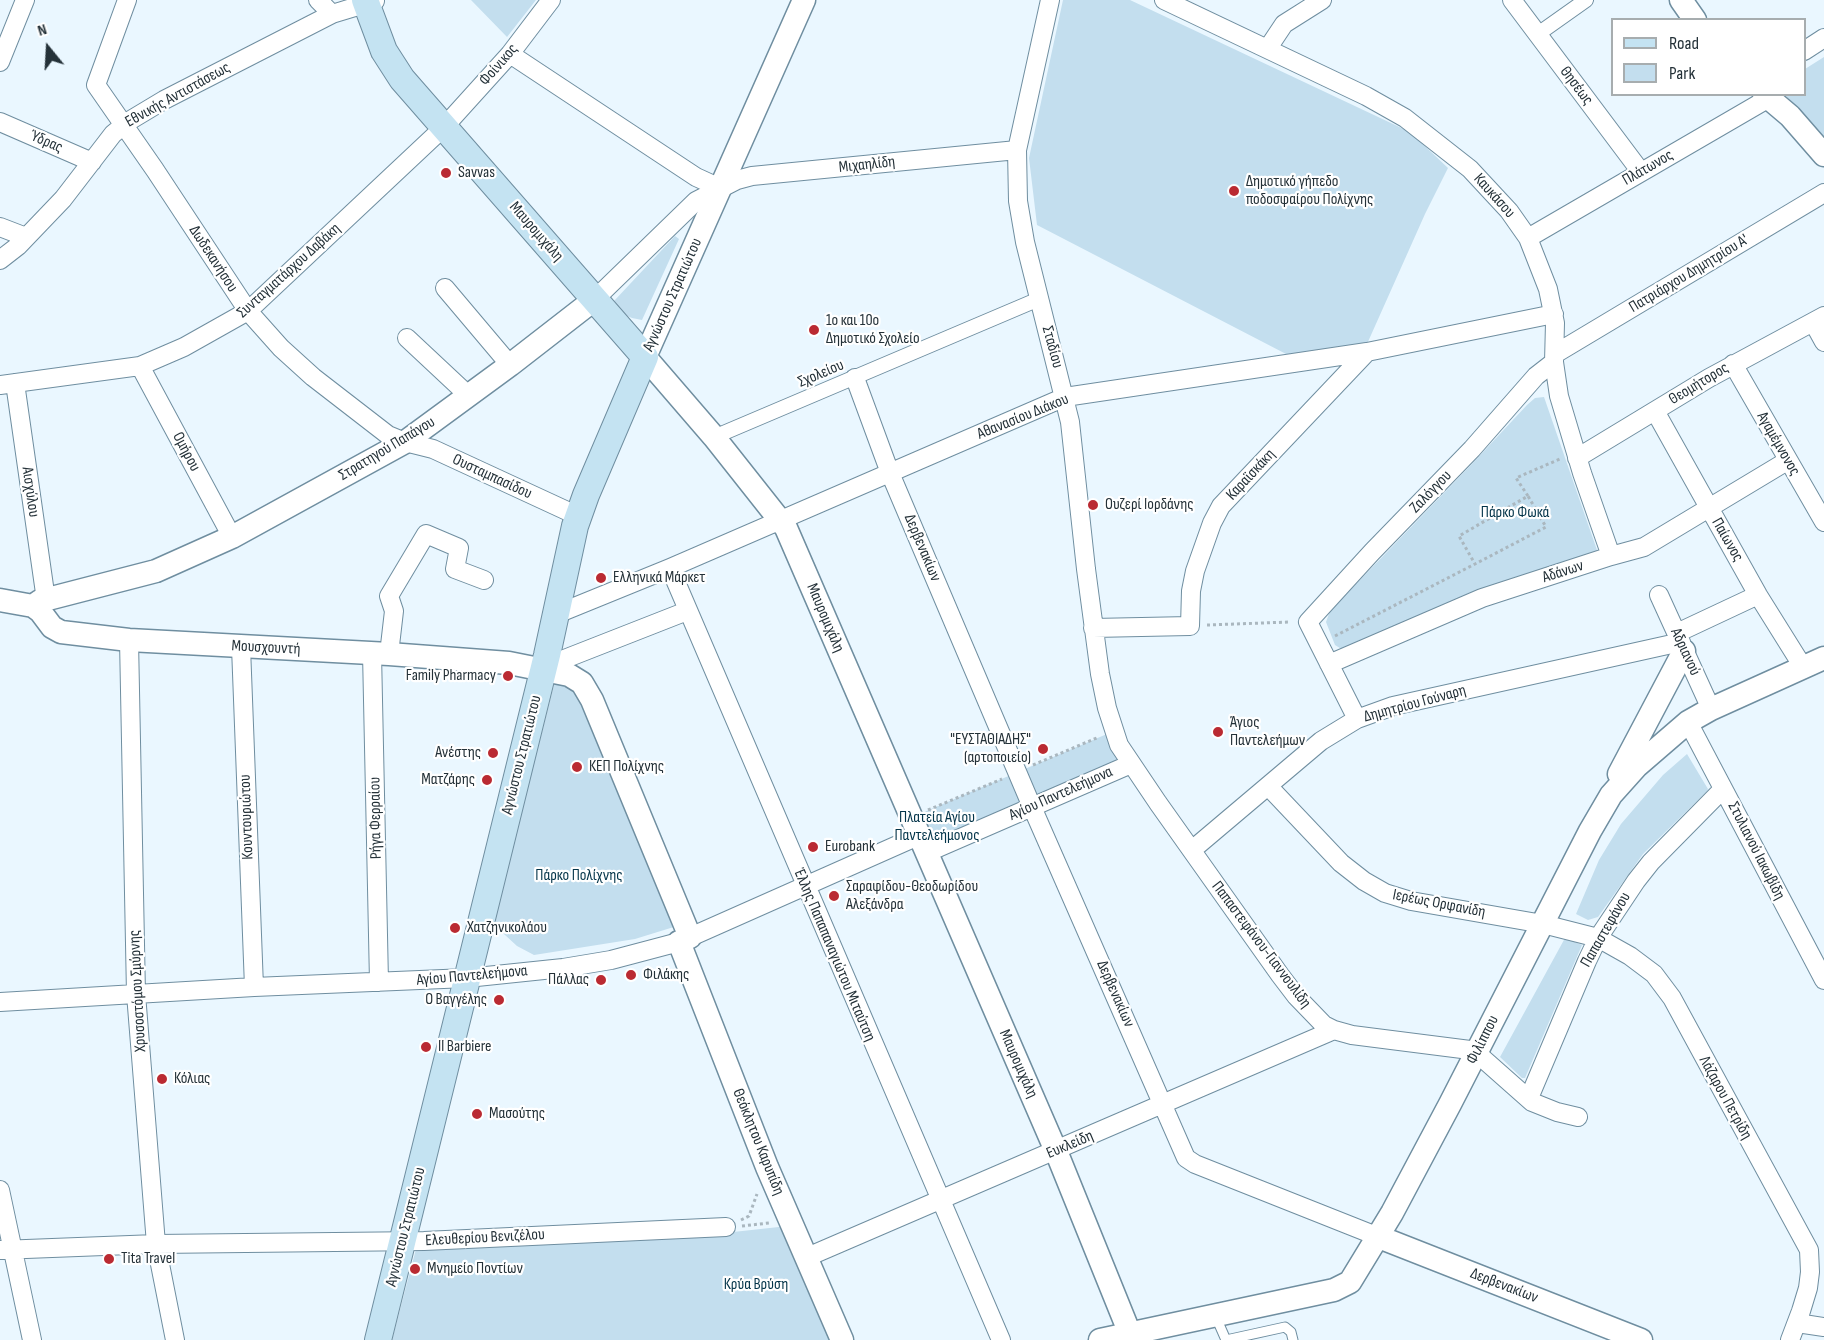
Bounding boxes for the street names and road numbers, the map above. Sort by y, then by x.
street label: Φοίνικος [476,40,522,90]
street label: Εθνικής Αντιστάσεως [122,58,234,132]
street label: Θησέως [1555,63,1597,109]
street label: Ύδρας [26,126,66,158]
street label: Πλάτωνος [1619,146,1677,190]
street label: Μιχαηλίδη [838,153,896,177]
street label: Καυκάσου [1469,170,1519,222]
street label: Μαυρομιχάλη [505,198,567,266]
street label: Συνταγματάρχου Δαβάκη [233,220,345,322]
street label: Δωδεκανήσου [184,222,242,296]
street label: Πατριάρχου Δημητρίου Α' [1626,231,1752,317]
street label: Αγνώστου Στρατιώτου [639,235,707,355]
street label: Σταδίου [1037,324,1067,370]
street label: Σχολείου [795,356,847,392]
street label: Θεομήτορος [1666,359,1732,409]
street label: Αθανασίου Διάκου [974,390,1072,444]
street label: Αγαμέμνονος [1752,409,1804,479]
street label: Στρατηγού Παπάγου [335,413,439,485]
street label: Ομήρου [168,429,204,475]
street label: Καραϊσκάκη [1222,445,1280,505]
street label: Ουσταμπασίδου [449,450,535,504]
street label: Αισχύλου [17,466,43,518]
street label: Ζαλόγγου [1406,467,1456,517]
street label: Δερβενακίων [899,512,945,584]
street label: Παίωνος [1707,515,1747,565]
street label: Αδάνων [1540,556,1586,588]
street label: Μαυρομιχάλη [802,581,848,655]
street label: Αδριανού [1666,625,1704,679]
street label: Μουσχουντή [231,637,301,659]
street label: Δημητρίου Γούναρη [1362,681,1468,727]
street label: Αγνώστου Στρατιώτου [498,694,546,816]
street label: Αγίου Παντελεήμονα [1006,763,1116,825]
street label: Κουντουριώτου [236,774,258,860]
street label: Ρήγα Φερραίου [366,777,386,859]
street label: Στυλιανού Ιακωβίδη [1723,799,1789,903]
street label: Έλλης Παπαπαναγιώτου Μιταύτση [789,866,879,1044]
street label: Παπαστεφάνου-Γιαννουλίδη [1207,878,1315,1012]
street label: Ιερέως Ορφανίδη [1391,886,1487,922]
street label: Παπαστεφάνου [1577,889,1635,971]
street label: Χρυσοστόμου Σμύρνης [125,929,151,1053]
street label: Δερβενακίων [1092,958,1138,1030]
street label: Αγίου Παντελεήμονα [416,962,528,990]
street label: Φιλίππου [1463,1012,1503,1068]
street label: Μαυρομιχάλη [994,1027,1042,1101]
street label: Λάζαρου Πετρίδη [1694,1053,1756,1143]
street label: Θεόκλητου Καρυπίδη [728,1086,788,1198]
street label: Ευκλείδη [1044,1127,1096,1163]
street label: Αγνώστου Στρατιώτου [382,1166,430,1288]
street label: Ελευθερίου Βενιζέλου [425,1225,545,1251]
street label: Δερβενακίων [1467,1264,1541,1308]

